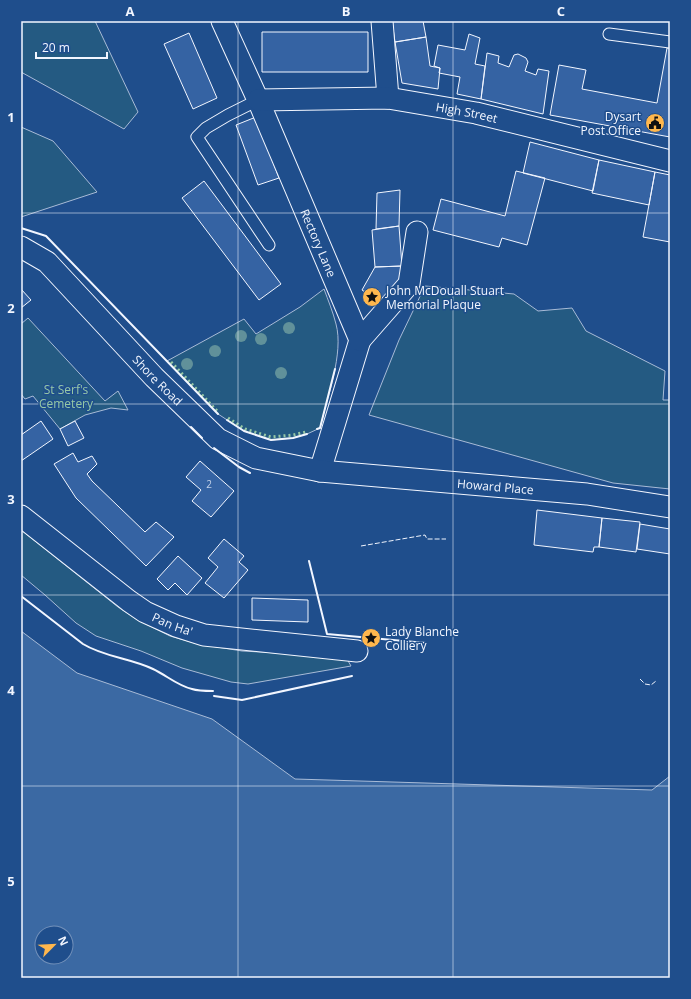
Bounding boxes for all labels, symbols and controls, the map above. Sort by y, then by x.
text: A [126,2,135,20]
text: B [342,2,351,20]
text: C [557,2,565,20]
scale bar [36,34,107,60]
text: 20 m [42,39,70,56]
street label: High Street [435,98,499,127]
text: 1 [7,108,15,126]
place label: Dysart Post Office [581,108,641,139]
public building icon: Dysart Post Office [644,112,666,134]
street label: Rectory Lane [297,206,341,280]
place label: John McDouall Stuart Memorial Plaque [385,282,504,313]
place icon: John McDouall Stuart Memorial Plaque [361,286,383,308]
text: 2 [7,299,15,317]
street label: Shore Road [129,351,187,409]
park label: St Serf's Cemetery [39,381,94,412]
street label: Howard Place [456,474,535,498]
house number: 2 [206,477,212,491]
text: 3 [7,490,15,508]
street label: Pan Ha' [150,608,195,639]
place label: Lady Blanche Colliery [385,623,459,654]
place icon: Lady Blanche Colliery [360,627,382,649]
text: 4 [7,681,15,699]
text: 5 [7,872,15,890]
north arrow [34,925,74,965]
text: N [55,934,72,948]

